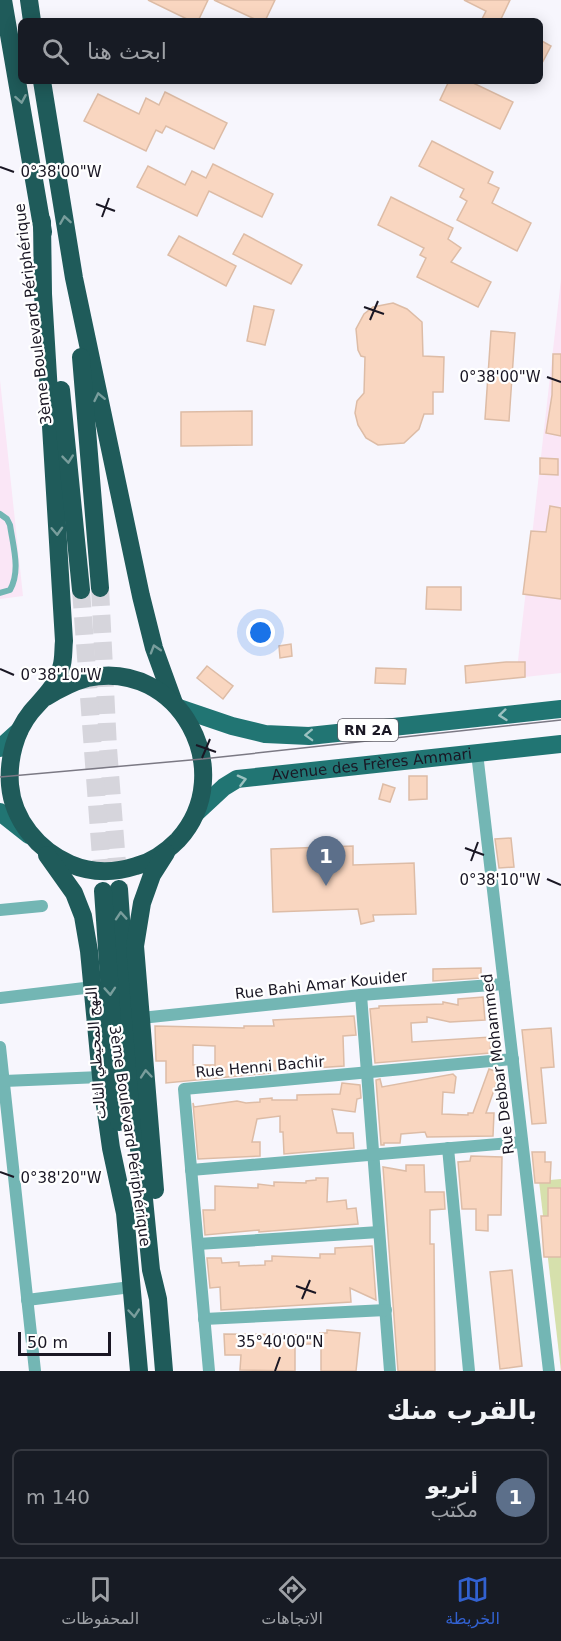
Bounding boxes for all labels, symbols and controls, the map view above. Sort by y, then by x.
search box [18,18,543,84]
icon: search [39,35,72,68]
text: ابحث هنا [87,39,167,64]
one-way arrow [14,94,26,104]
text: 0°38'00"W [20,163,102,181]
street label: 3ème Boulevard Périphérique [10,202,56,426]
one-way arrow [59,215,71,225]
text: 0°38'00"W [459,368,541,386]
one-way arrow [93,392,106,402]
one-way arrow [61,454,74,463]
one-way arrow [50,526,63,535]
your location [246,618,275,647]
one-way arrow [150,644,162,655]
text: 0°38'10"W [20,666,102,684]
one-way arrow [498,709,507,721]
road number: RN 2A [338,719,398,741]
one-way arrow [304,729,313,741]
street label: Avenue des Frères Ammari [271,745,473,784]
one-way arrow [237,774,247,787]
pin: 1 [306,836,346,886]
text: 0°38'10"W [459,871,541,889]
one-way arrow [115,911,128,920]
street label: Rue Bahi Amar Kouider [234,967,409,1003]
street label: Rue Debbar Mohammed [478,973,518,1155]
street label: النهج المحيطي الثالث [82,986,111,1120]
one-way arrow [103,987,116,996]
street label: 3ème Boulevard Périphérique [106,1024,154,1248]
street label: Rue Henni Bachir [195,1052,326,1082]
one-way arrow [140,1069,153,1078]
text: 0°38'20"W [20,1169,102,1187]
one-way arrow [127,1309,140,1318]
scale bar [18,1329,111,1356]
text: 50 m [27,1333,68,1352]
text: 35°40'00"N [236,1333,324,1351]
text: بالقرب منك [387,1395,537,1425]
text: أنريو [426,1473,478,1498]
text: 140 m [26,1485,90,1509]
text: 1 [509,1485,522,1509]
text: مكتب [431,1498,478,1522]
tab: المحفوظات [61,1573,139,1628]
tab: الاتجاهات [261,1573,323,1628]
tab: الخريطة [445,1573,500,1628]

